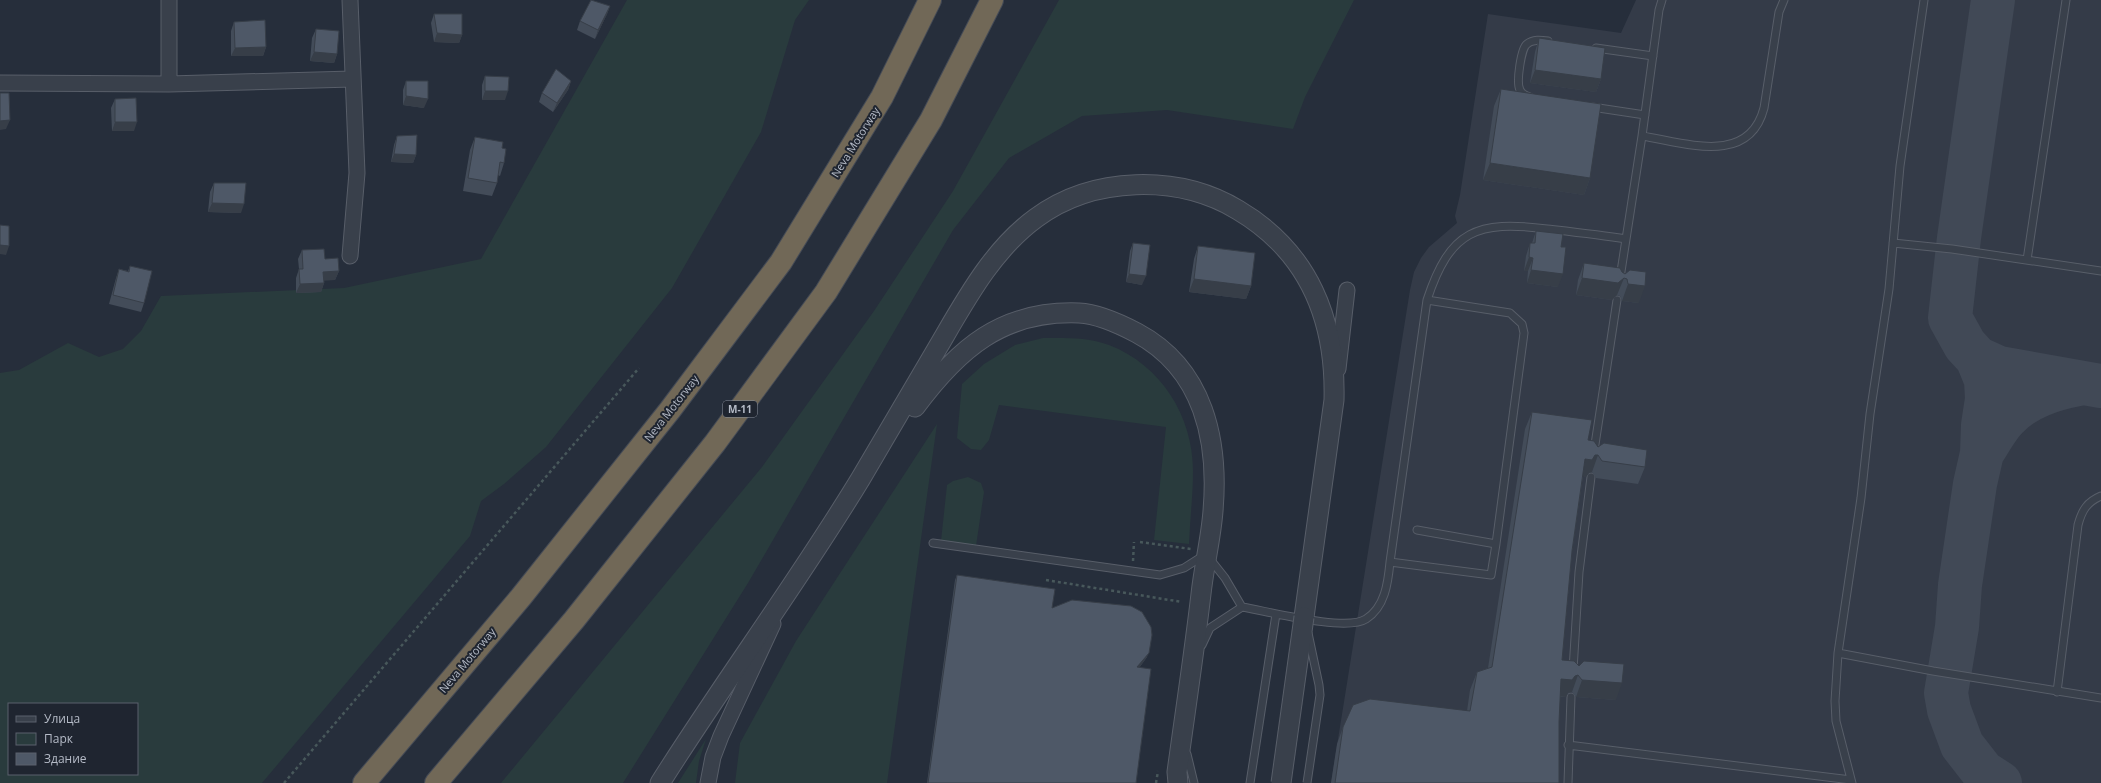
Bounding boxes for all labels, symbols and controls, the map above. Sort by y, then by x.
street label: Neva Motorway [827,103,883,180]
street label: Neva Motorway [640,371,702,444]
road number: М-11 [723,401,757,417]
street label: Neva Motorway [435,624,499,696]
legend [8,703,138,775]
text: Улица [44,710,80,727]
text: Парк [44,730,74,747]
text: Здание [44,750,87,767]

